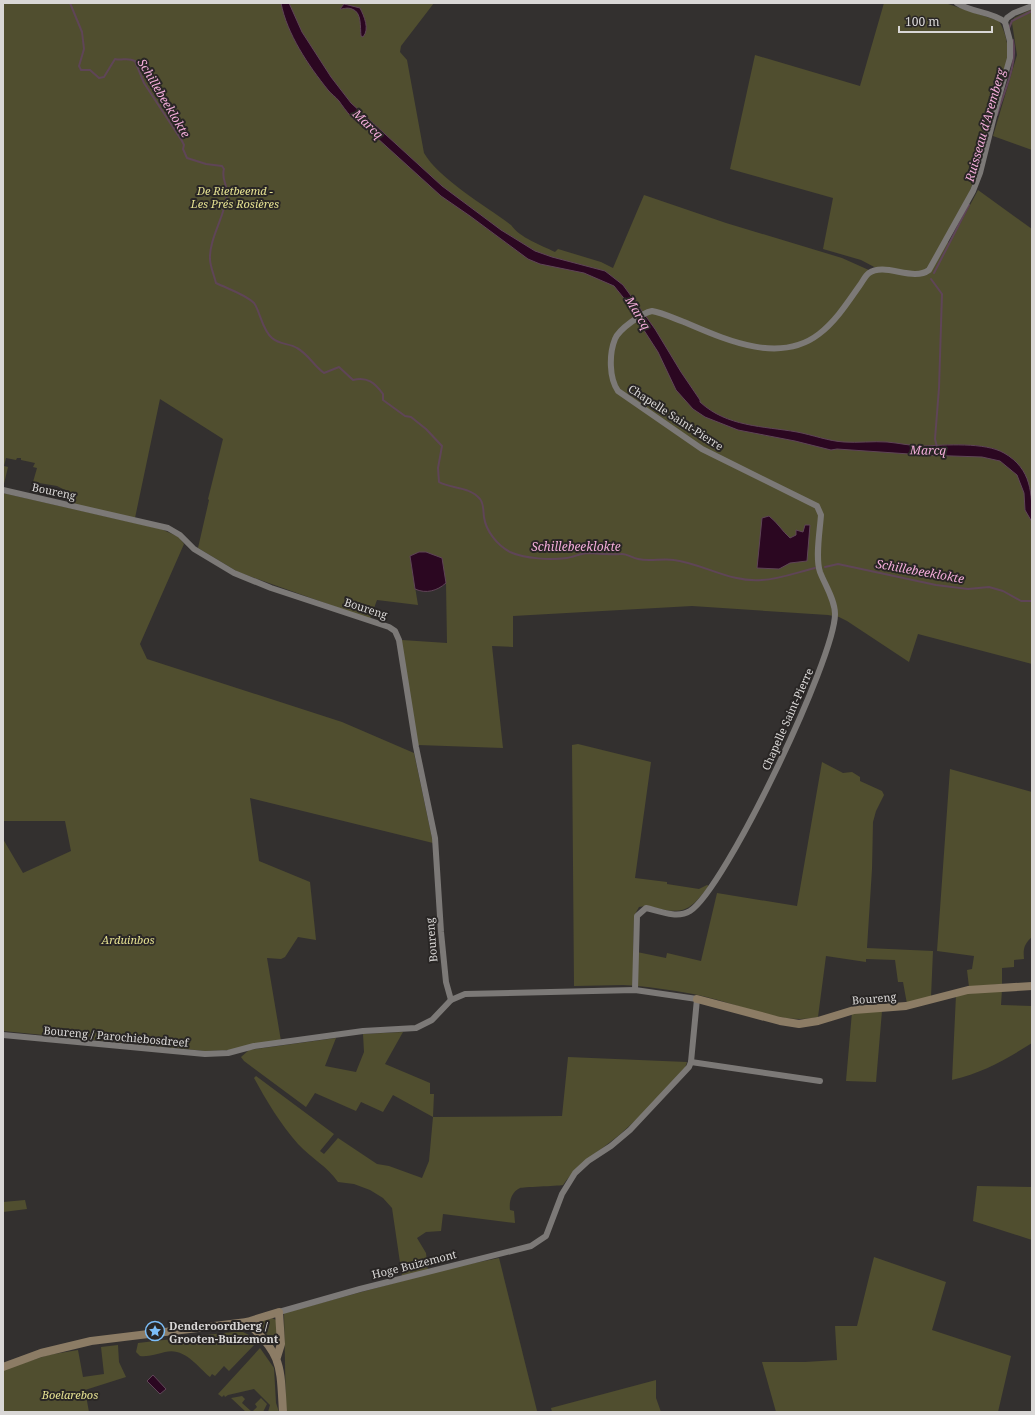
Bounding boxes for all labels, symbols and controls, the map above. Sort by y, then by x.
scale bar [899,8,992,34]
text: 100 m [905,13,940,30]
water label: Schillebeeklokte [134,55,194,141]
water label: Ruisseau d'Aremberg [960,65,1010,185]
water label: Marcq [348,105,387,143]
park label: De Rietbeemd - Les Prés Rosières [190,183,279,211]
water label: Marcq [621,292,655,333]
street label: Chapelle Saint-Pierre [626,381,727,453]
water label: Marcq [909,441,946,459]
street label: Boureng [31,479,77,503]
water label: Schillebeeklokte [531,538,621,555]
water label: Schillebeeklokte [874,555,966,587]
street label: Boureng [342,594,390,622]
street label: Chapelle Saint-Pierre [758,665,816,773]
street label: Boureng [422,917,440,963]
park label: Arduinbos [100,932,155,947]
street label: Boureng [851,989,897,1007]
street label: Boureng / Parochiebosdreef [43,1022,190,1050]
street label: Hoge Buizemont [370,1246,458,1282]
place label: Denderoordberg / Grooten-Buizemont [169,1318,279,1346]
place icon: Denderoordberg / Grooten-Buizemont [144,1320,166,1342]
park label: Boelarebos [41,1387,98,1402]

